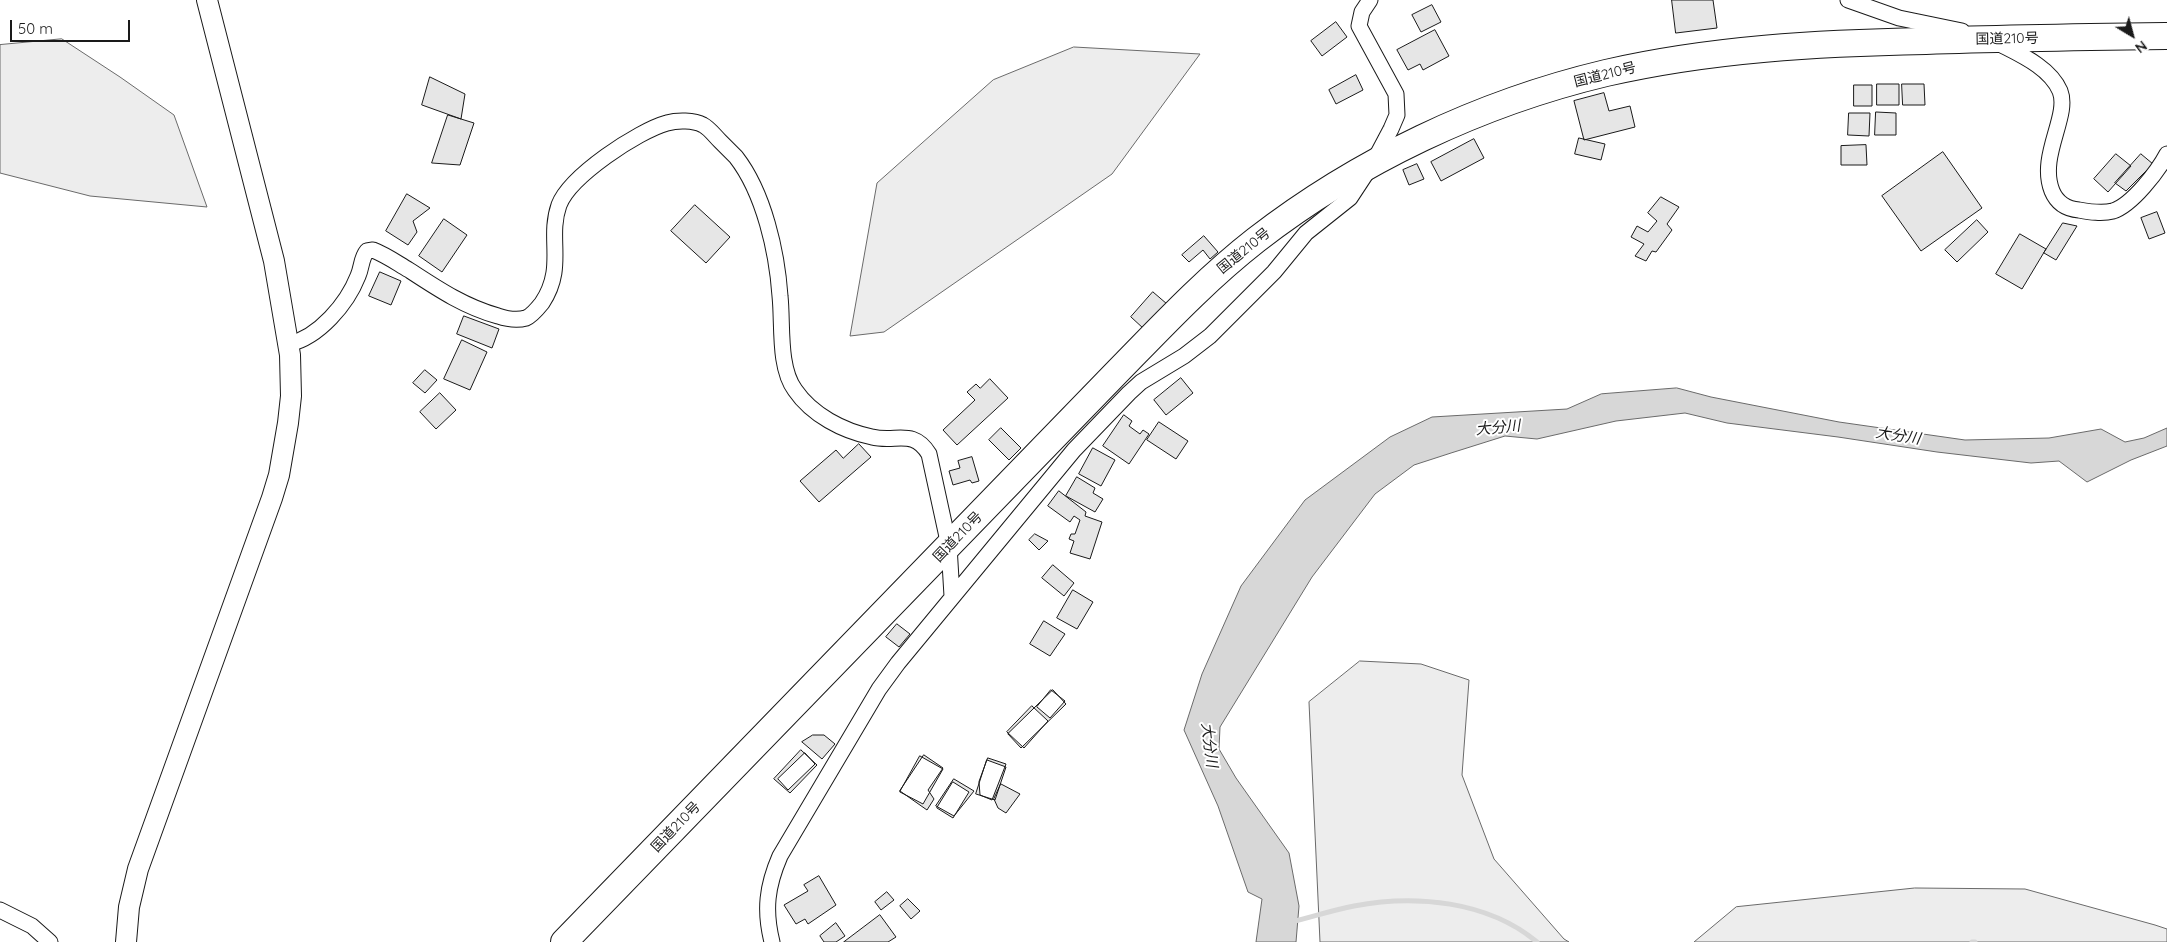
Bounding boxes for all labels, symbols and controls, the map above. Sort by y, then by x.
scale bar [12,10,132,42]
north arrow [2107,10,2157,60]
text: 50 m [18,19,53,38]
street label: 国道210号 [1975,30,2039,48]
text: N [2132,37,2151,57]
street label: 国道210号 [1572,59,1638,91]
street label: 国道210号 [1214,225,1274,277]
water label: 大分川 [1475,417,1521,439]
water label: 大分川 [1874,424,1922,448]
street label: 国道210号 [930,508,986,566]
water label: 大分川 [1197,722,1221,768]
street label: 国道210号 [648,798,704,856]

